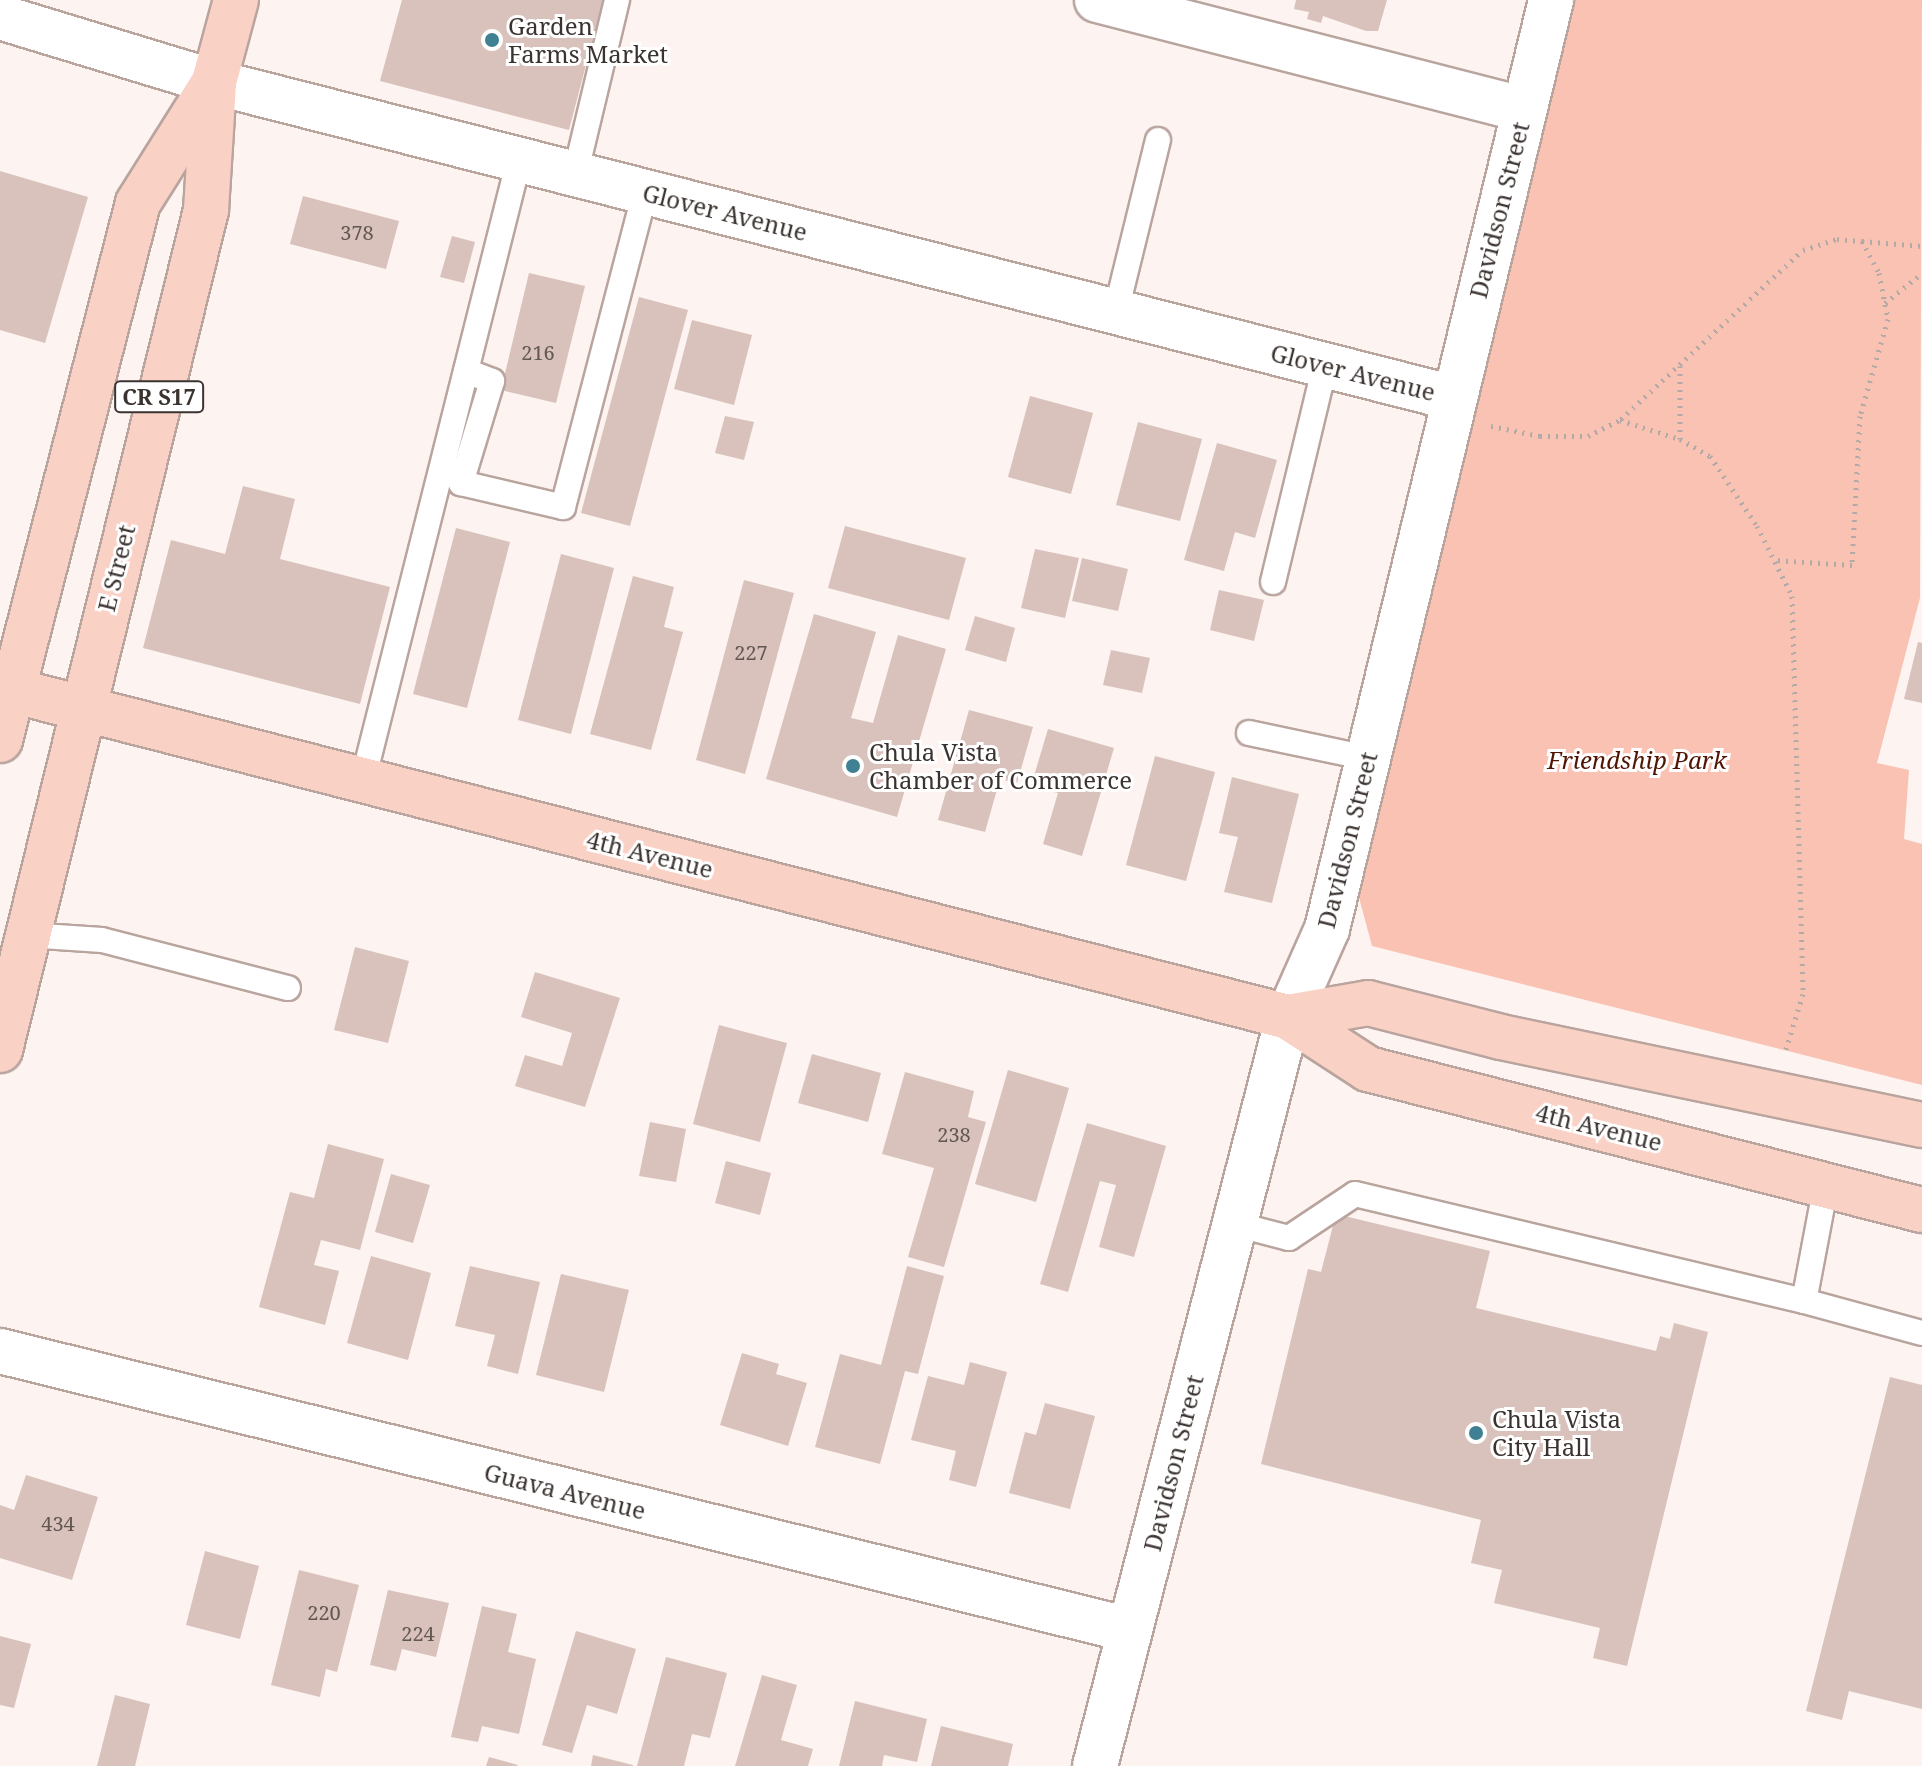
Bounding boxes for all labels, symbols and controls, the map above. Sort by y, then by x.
place label: Garden Farms Market [508,12,668,68]
marker: Garden Farms Market [483,31,501,49]
street label: Davidson Street [1463,119,1535,301]
street label: Glover Avenue [640,178,810,246]
house number: 378 [340,220,374,244]
street label: Glover Avenue [1268,338,1438,406]
house number: 216 [521,340,555,364]
road number: CR S17 [113,379,205,415]
street label: E Street [91,522,141,614]
house number: 227 [734,640,768,664]
place label: Chula Vista Chamber of Commerce [869,738,1132,794]
park label: Friendship Park [1547,746,1727,774]
street label: Davidson Street [1311,749,1383,931]
marker: Chula Vista Chamber of Commerce [844,757,862,775]
street label: 4th Avenue [584,824,716,884]
street label: 4th Avenue [1533,1097,1665,1157]
house number: 238 [937,1122,971,1146]
street label: Davidson Street [1137,1372,1209,1554]
place label: Chula Vista City Hall [1492,1405,1621,1461]
marker: Chula Vista City Hall [1467,1424,1485,1442]
street label: Guava Avenue [481,1457,649,1525]
house number: 434 [41,1511,75,1535]
house number: 220 [307,1600,341,1624]
house number: 224 [401,1621,435,1645]

